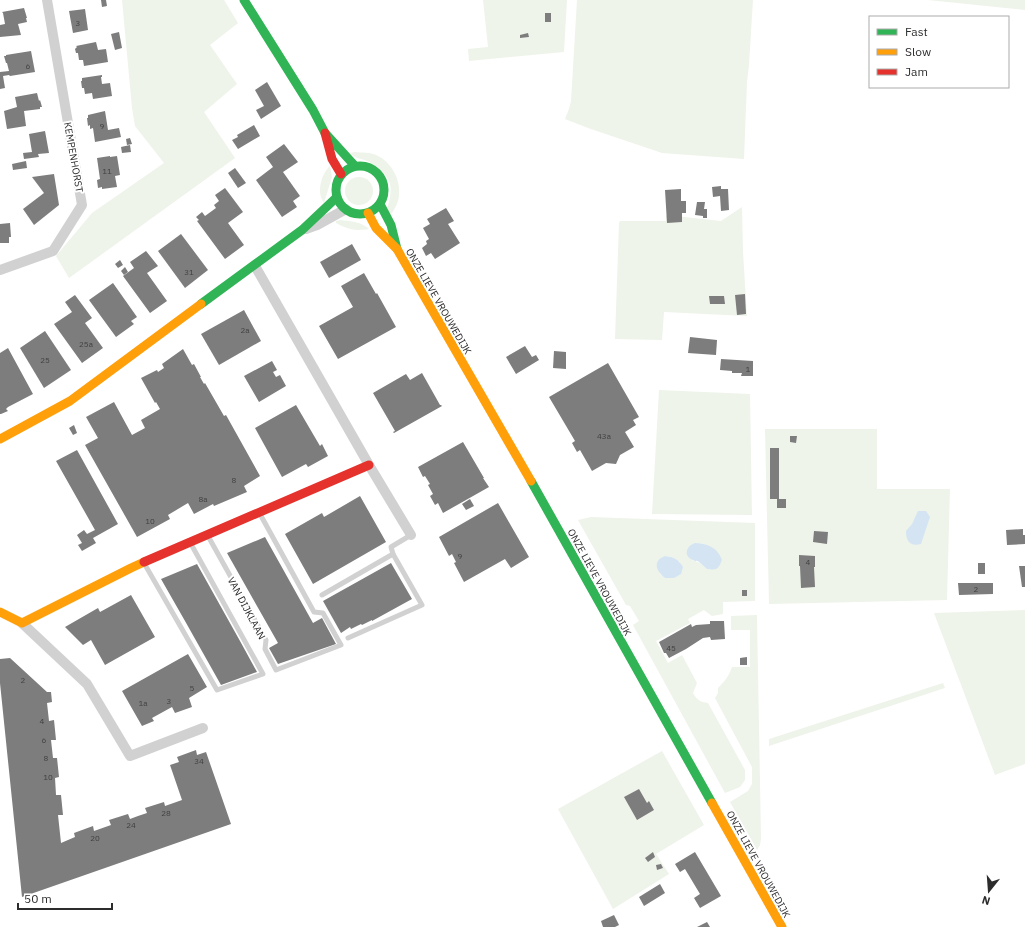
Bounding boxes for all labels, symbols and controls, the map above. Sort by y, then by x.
legend [869,16,1009,88]
house number: 3 [76,18,81,28]
text: Fast [905,24,928,39]
text: Slow [905,44,931,59]
house number: 6 [26,61,31,71]
text: Jam [905,64,928,79]
street label: KEMPENHORST [61,121,86,194]
house number: 9 [100,121,105,131]
house number: 11 [102,166,112,176]
street label: ONZE LIEVE VROUWEDIJK [403,246,475,357]
house number: 31 [184,267,194,277]
house number: 2a [240,325,250,335]
house number: 25a [79,339,94,349]
house number: 25 [40,355,50,365]
house number: 1 [746,364,751,374]
house number: 43a [597,431,612,441]
house number: 8 [232,475,237,485]
house number: 8a [198,494,208,504]
house number: 10 [145,516,155,526]
street label: ONZE LIEVE VROUWEDIJK [565,526,635,639]
house number: 9 [458,551,463,561]
house number: 4 [806,557,811,567]
street label: VAN DIJKLAAN [225,575,268,642]
house number: 2 [974,584,979,594]
house number: 45 [666,643,676,653]
house number: 2 [21,675,26,685]
house number: 5 [190,683,195,693]
house number: 3 [167,696,172,706]
house number: 1a [138,698,148,708]
house number: 4 [40,716,45,726]
house number: 6 [42,735,47,745]
house number: 8 [44,753,49,763]
house number: 34 [194,756,204,766]
house number: 10 [43,772,53,782]
house number: 28 [161,808,171,818]
street label: ONZE LIEVE VROUWEDIJK [724,808,794,921]
house number: 24 [126,820,136,830]
house number: 20 [90,833,100,843]
north arrow [969,871,1009,911]
scale bar [18,885,112,911]
text: 50 m [24,891,52,906]
text: N [980,893,992,908]

